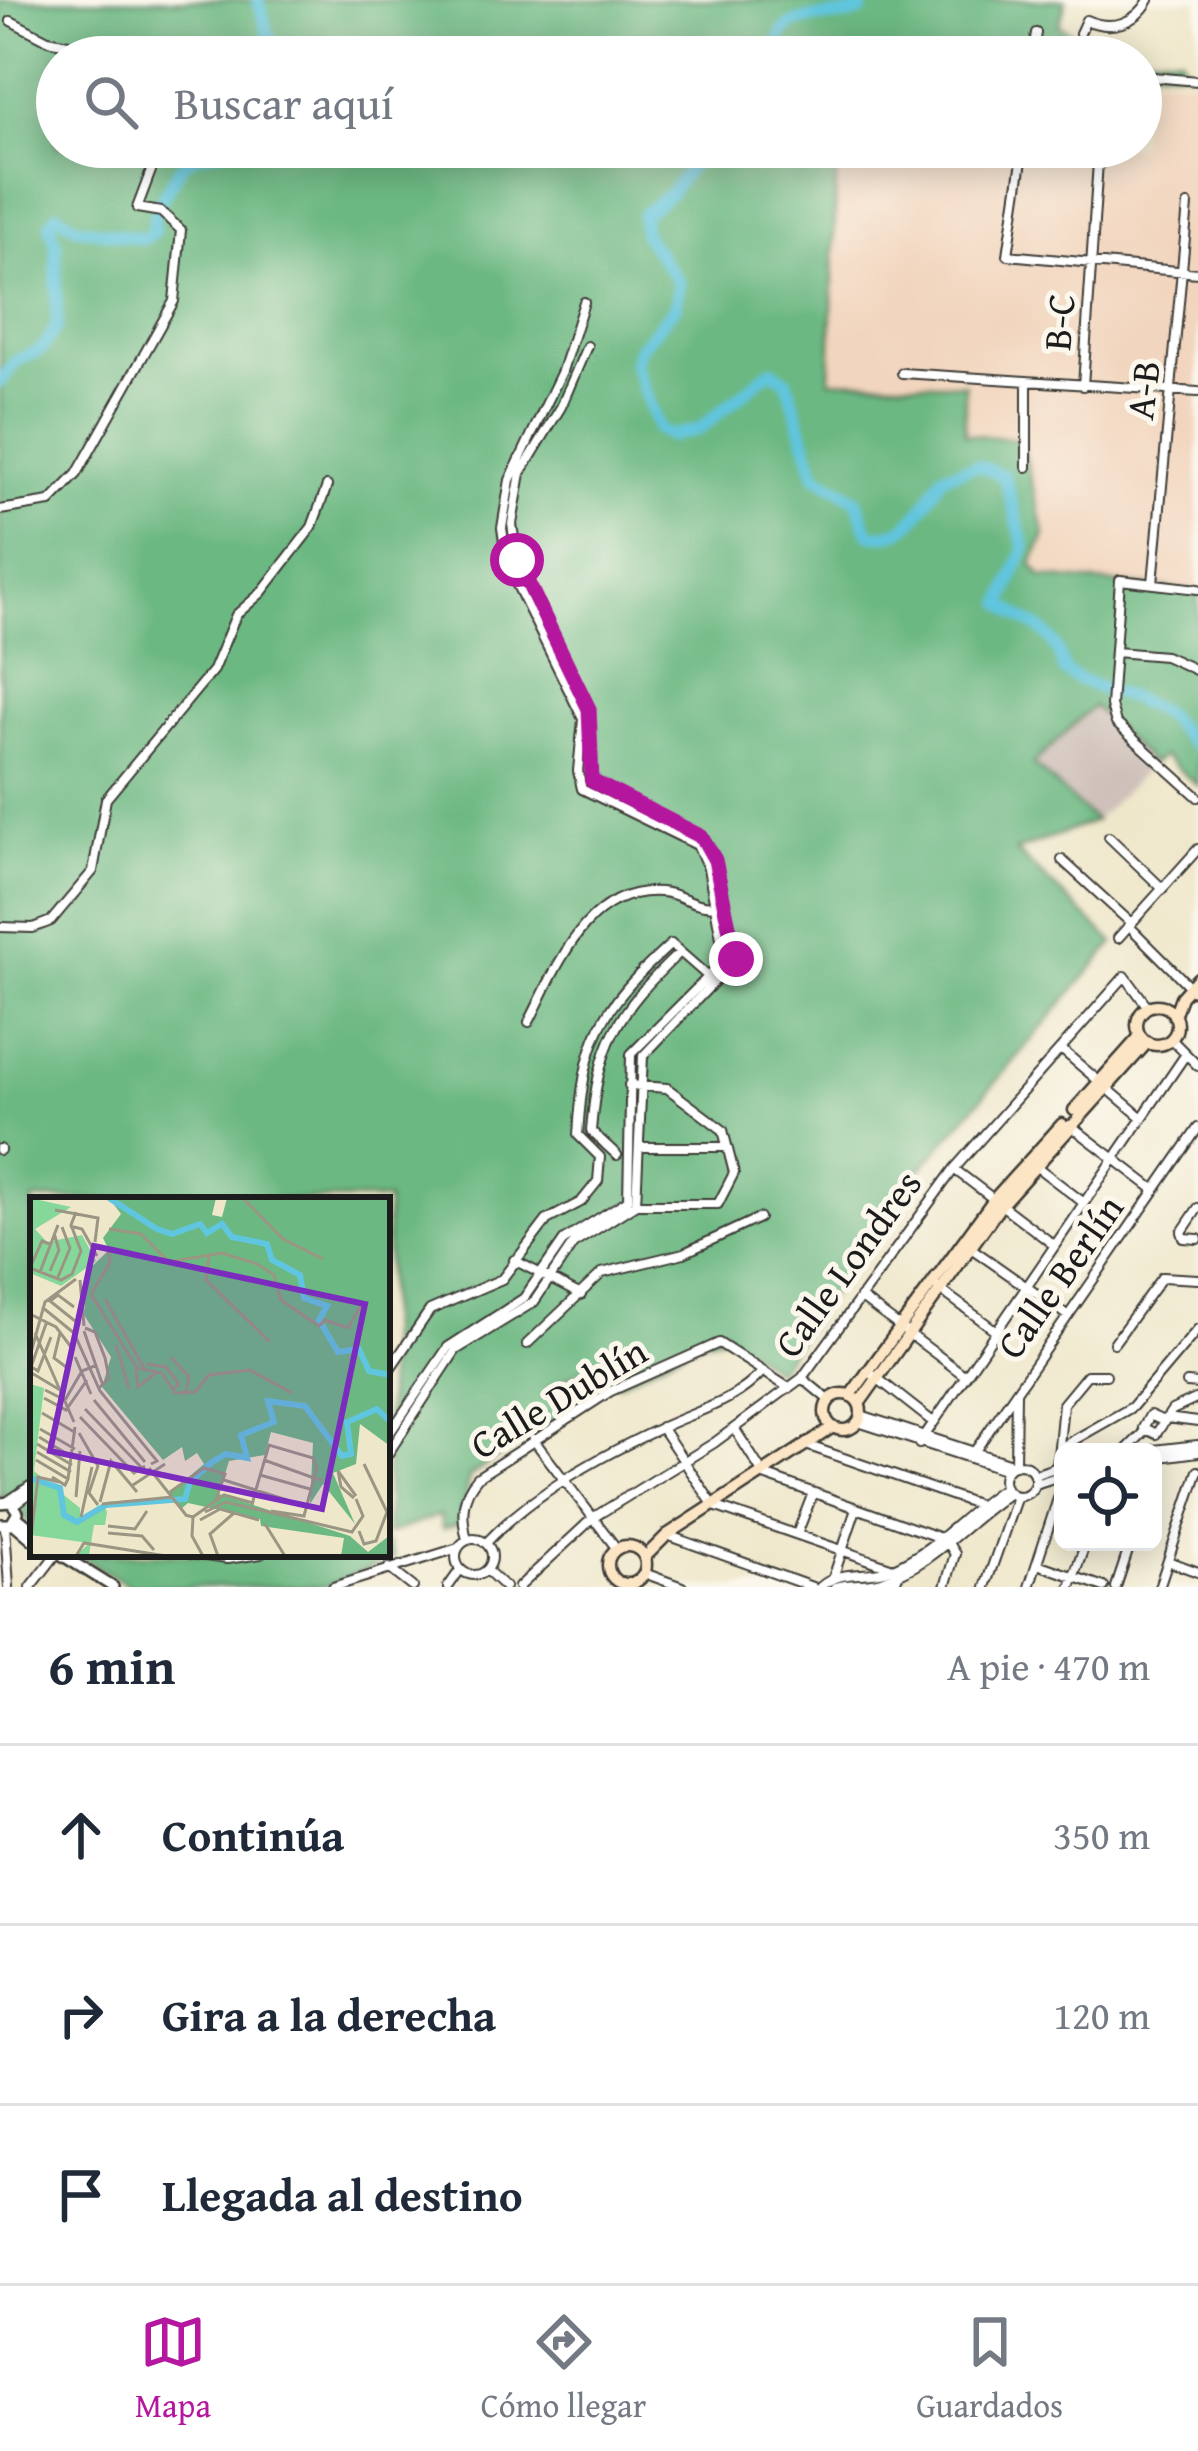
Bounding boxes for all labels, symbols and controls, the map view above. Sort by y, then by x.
search box [36,36,1162,168]
icon: search [78,69,144,135]
text: Buscar aquí [174,70,393,135]
street label: B-C [1027,291,1089,353]
street label: A-B [1110,357,1174,423]
route start [490,533,544,587]
route end [709,932,763,986]
street label: Calle Londres [759,1158,935,1368]
street label: Calle Berlín [982,1182,1137,1370]
inset map [30,1197,390,1557]
street label: Calle Dublín [459,1322,657,1472]
map controls [1054,1443,1162,1551]
button: locate [1054,1443,1162,1551]
text: 6 min [48,1628,175,1703]
text: A pie · 470 m [947,1637,1150,1694]
icon: ahead [48,1802,114,1868]
text: Continúa [162,1802,344,1867]
text: 350 m [1053,1806,1150,1863]
icon: right [48,1982,114,2048]
text: Gira a la derecha [162,1982,496,2047]
text: 120 m [1053,1986,1150,2043]
icon: arrive [48,2162,114,2228]
text: Llegada al destino [162,2162,523,2227]
tab: Mapa [135,2309,211,2429]
tab: Cómo llegar [481,2309,646,2429]
tab: Guardados [916,2309,1063,2429]

